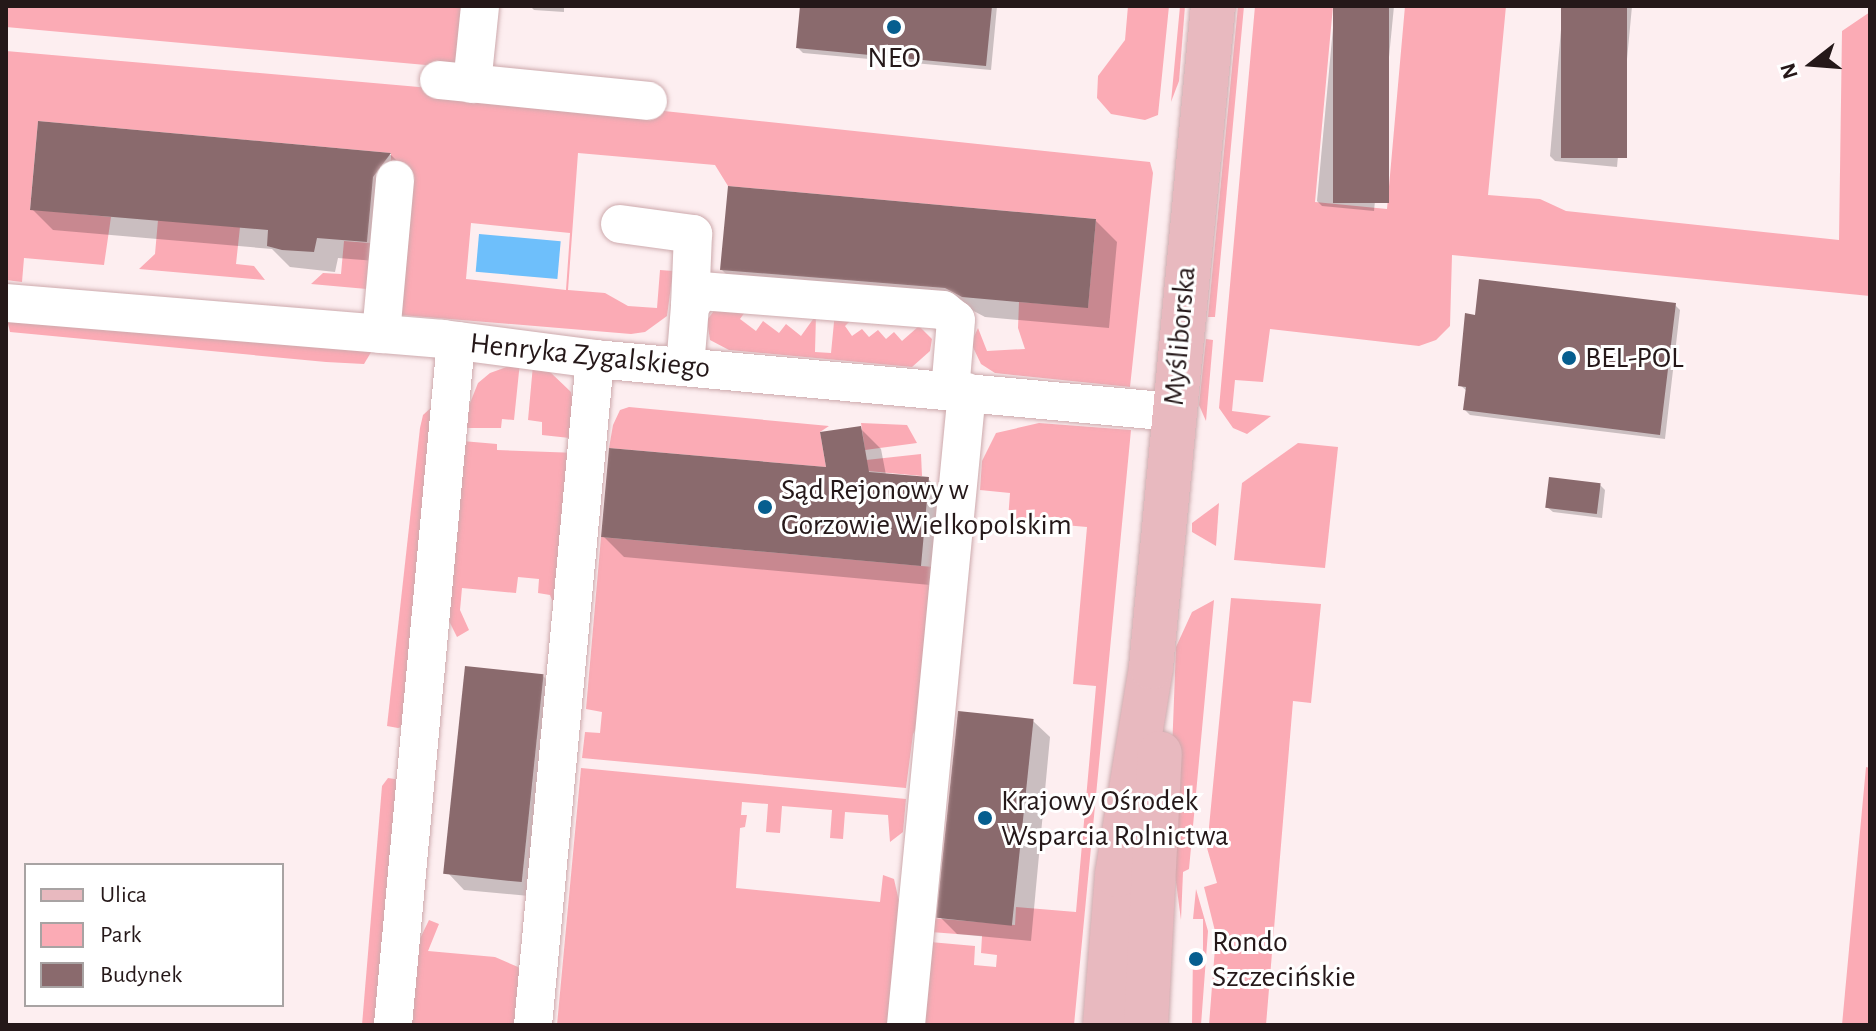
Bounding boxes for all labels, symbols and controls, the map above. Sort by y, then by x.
marker: NEO [885,18,903,36]
north arrow [1772,24,1852,104]
place label: NEO [867,40,921,76]
text: N [1776,60,1802,82]
street label: Myśliborska [1156,265,1204,407]
street label: Henryka Zygalskiego [468,325,712,387]
place label: BEL-POL [1585,340,1683,376]
marker: BEL-POL [1560,349,1578,367]
place label: Sąd Rejonowy w Gorzowie Wielkopolskim [781,472,1072,542]
marker: Sąd Rejonowy w Gorzowie Wielkopolskim [756,498,774,516]
place label: Krajowy Ośrodek Wsparcia Rolnictwa [1001,783,1229,854]
marker: Krajowy Ośrodek Wsparcia Rolnictwa [976,809,994,827]
legend [24,863,284,1007]
text: Ulica [100,883,147,907]
text: Park [100,923,141,947]
place label: Rondo Szczecińskie [1212,924,1356,994]
marker: Rondo Szczecińskie [1187,950,1205,968]
text: Budynek [100,963,182,987]

